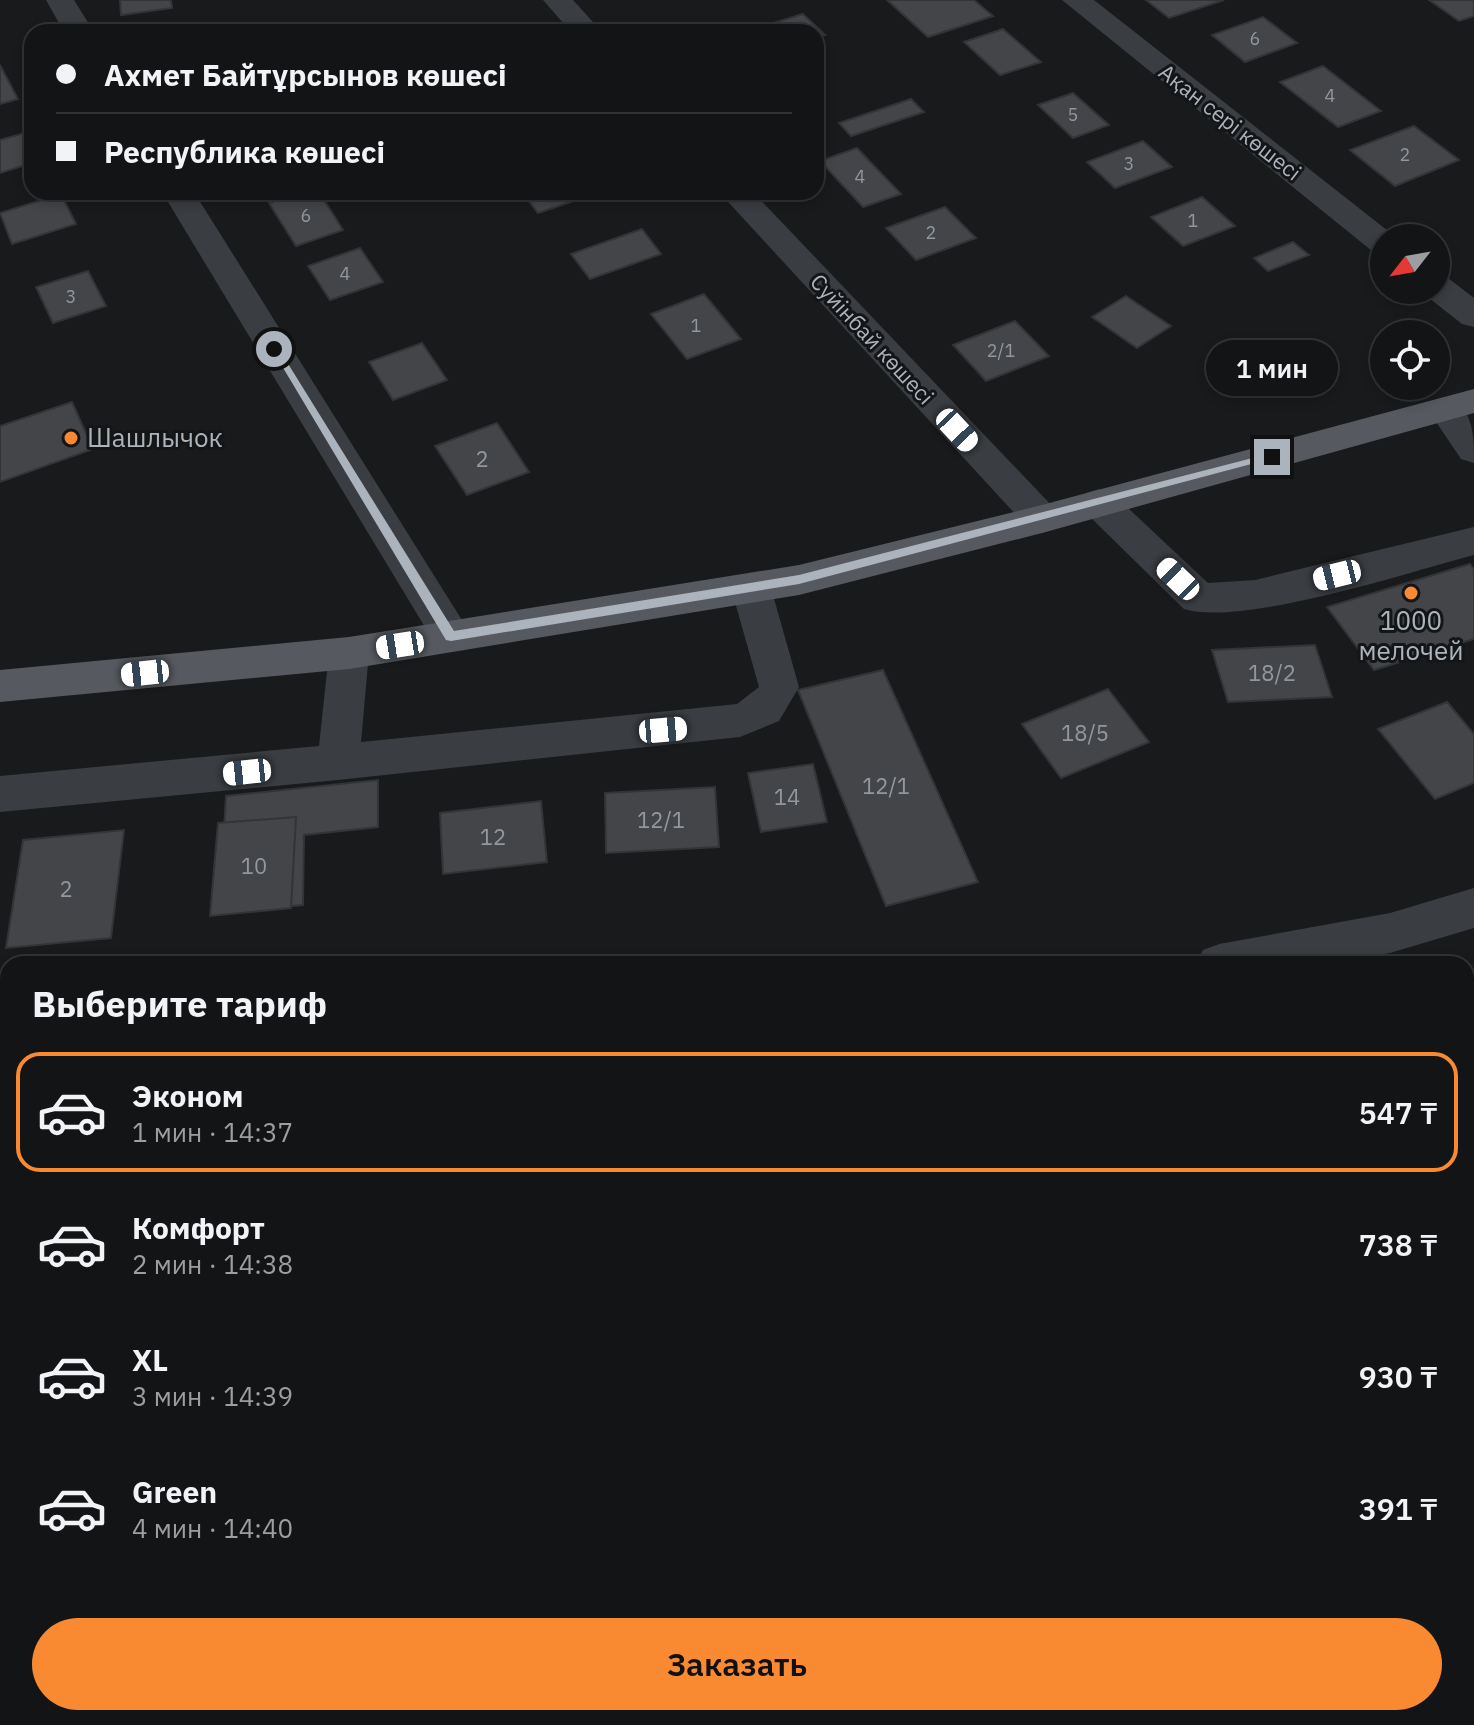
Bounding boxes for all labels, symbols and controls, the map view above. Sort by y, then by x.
house number: 6 [1250,27,1260,50]
text: Ахмет Байтұрсынов көшесі [104,55,506,94]
street label: Ақан сері көшесі [1153,57,1307,186]
house number: 4 [1325,84,1336,107]
house number: 5 [1068,103,1078,126]
text: Республика көшесі [104,132,385,171]
house number: 2 [1400,143,1410,166]
house number: 3 [1124,152,1134,175]
house number: 4 [855,165,866,188]
house number: 6 [301,204,311,227]
house number: 1 [1188,209,1198,232]
house number: 2 [926,221,936,244]
north arrow [1370,224,1450,304]
map controls [1370,224,1450,400]
house number: 4 [340,262,351,285]
street label: Суйінбай көшесі [804,267,940,410]
house number: 3 [66,285,76,308]
house number: 1 [691,314,701,337]
button: locate [1370,320,1450,400]
route start [256,331,292,367]
house number: 2/1 [987,339,1015,362]
callout: 1 мин [1206,341,1338,397]
text: 1 мин [1236,351,1308,385]
car [932,404,982,456]
place label: Шашлычок [87,420,223,454]
marker: Шашлычок [62,429,80,447]
route end [1254,439,1290,475]
house number: 2 [475,444,489,473]
car [1152,554,1204,604]
car [1311,558,1363,592]
marker: 1000 мелочей [1402,584,1420,602]
place label: 1000 мелочей [1358,603,1464,667]
car [374,629,426,661]
house number: 18/2 [1248,658,1296,687]
car [120,659,170,687]
car [638,716,688,744]
house number: 18/5 [1061,718,1109,747]
car [222,758,272,786]
house number: 12/1 [862,771,910,800]
house number: 14 [774,782,800,811]
house number: 12/1 [637,805,685,834]
house number: 12 [480,822,506,851]
house number: 10 [241,851,267,880]
house number: 2 [59,874,73,903]
text: Выберите тариф [32,980,327,1027]
icon: car [36,1076,108,1148]
text: Эконом [132,1076,243,1115]
text: 547 ₸ [1359,1093,1438,1132]
text: 1 мин · 14:37 [132,1115,293,1149]
icon: car [36,1208,108,1280]
text: Комфорт [132,1208,265,1247]
text: 738 ₸ [1359,1225,1438,1264]
text: 2 мин · 14:38 [132,1247,293,1281]
icon: car [36,1340,108,1412]
text: XL [132,1340,168,1379]
text: 930 ₸ [1359,1357,1438,1396]
text: 3 мин · 14:39 [132,1379,293,1413]
icon: car [36,1472,108,1544]
text: Green [132,1472,217,1511]
text: 391 ₸ [1359,1489,1438,1528]
text: 4 мин · 14:40 [132,1511,293,1545]
button: Заказать [32,1618,1442,1710]

